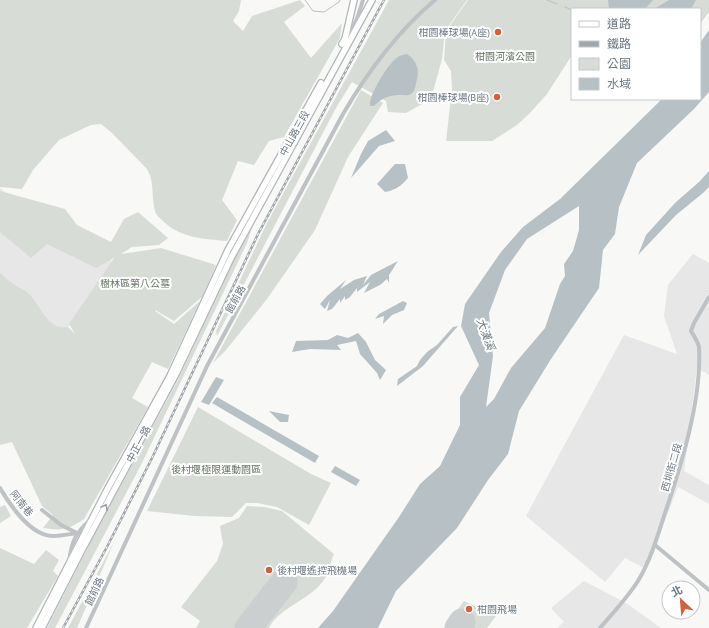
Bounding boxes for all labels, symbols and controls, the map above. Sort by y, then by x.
legend [571,8,701,100]
text: 道路 [607,16,631,31]
place label: 柑園棒球場(A座) [419,26,490,39]
marker: 柑園棒球場(A座) [493,27,503,37]
text: 鐵路 [607,36,631,51]
park label: 柑園河濱公園 [475,50,535,63]
text: 公園 [607,56,631,71]
text: 水域 [607,76,631,91]
place label: 柑園棒球場(B座) [418,91,489,104]
marker: 柑園棒球場(B座) [492,92,502,102]
street label: 中山路三段 [277,108,312,158]
park label: 樹林區第八公墓 [100,277,170,290]
street label: 館前路 [222,283,248,316]
water label: 大漢溪 [474,316,499,354]
street label: 中正一路 [123,424,154,465]
street label: 西圳街二段 [658,441,685,493]
park label: 後村堰極限運動園區 [171,463,261,476]
street label: 阿南巷 [7,488,36,519]
one-way arrow [100,504,107,511]
place label: 後村堰遙控飛機場 [277,564,357,577]
marker: 後村堰遙控飛機場 [264,565,274,575]
street label: 館前路 [82,575,107,608]
north arrow [661,580,701,620]
text: 北 [669,582,685,600]
place label: 柑園飛場 [477,603,517,616]
marker: 柑園飛場 [464,604,474,614]

